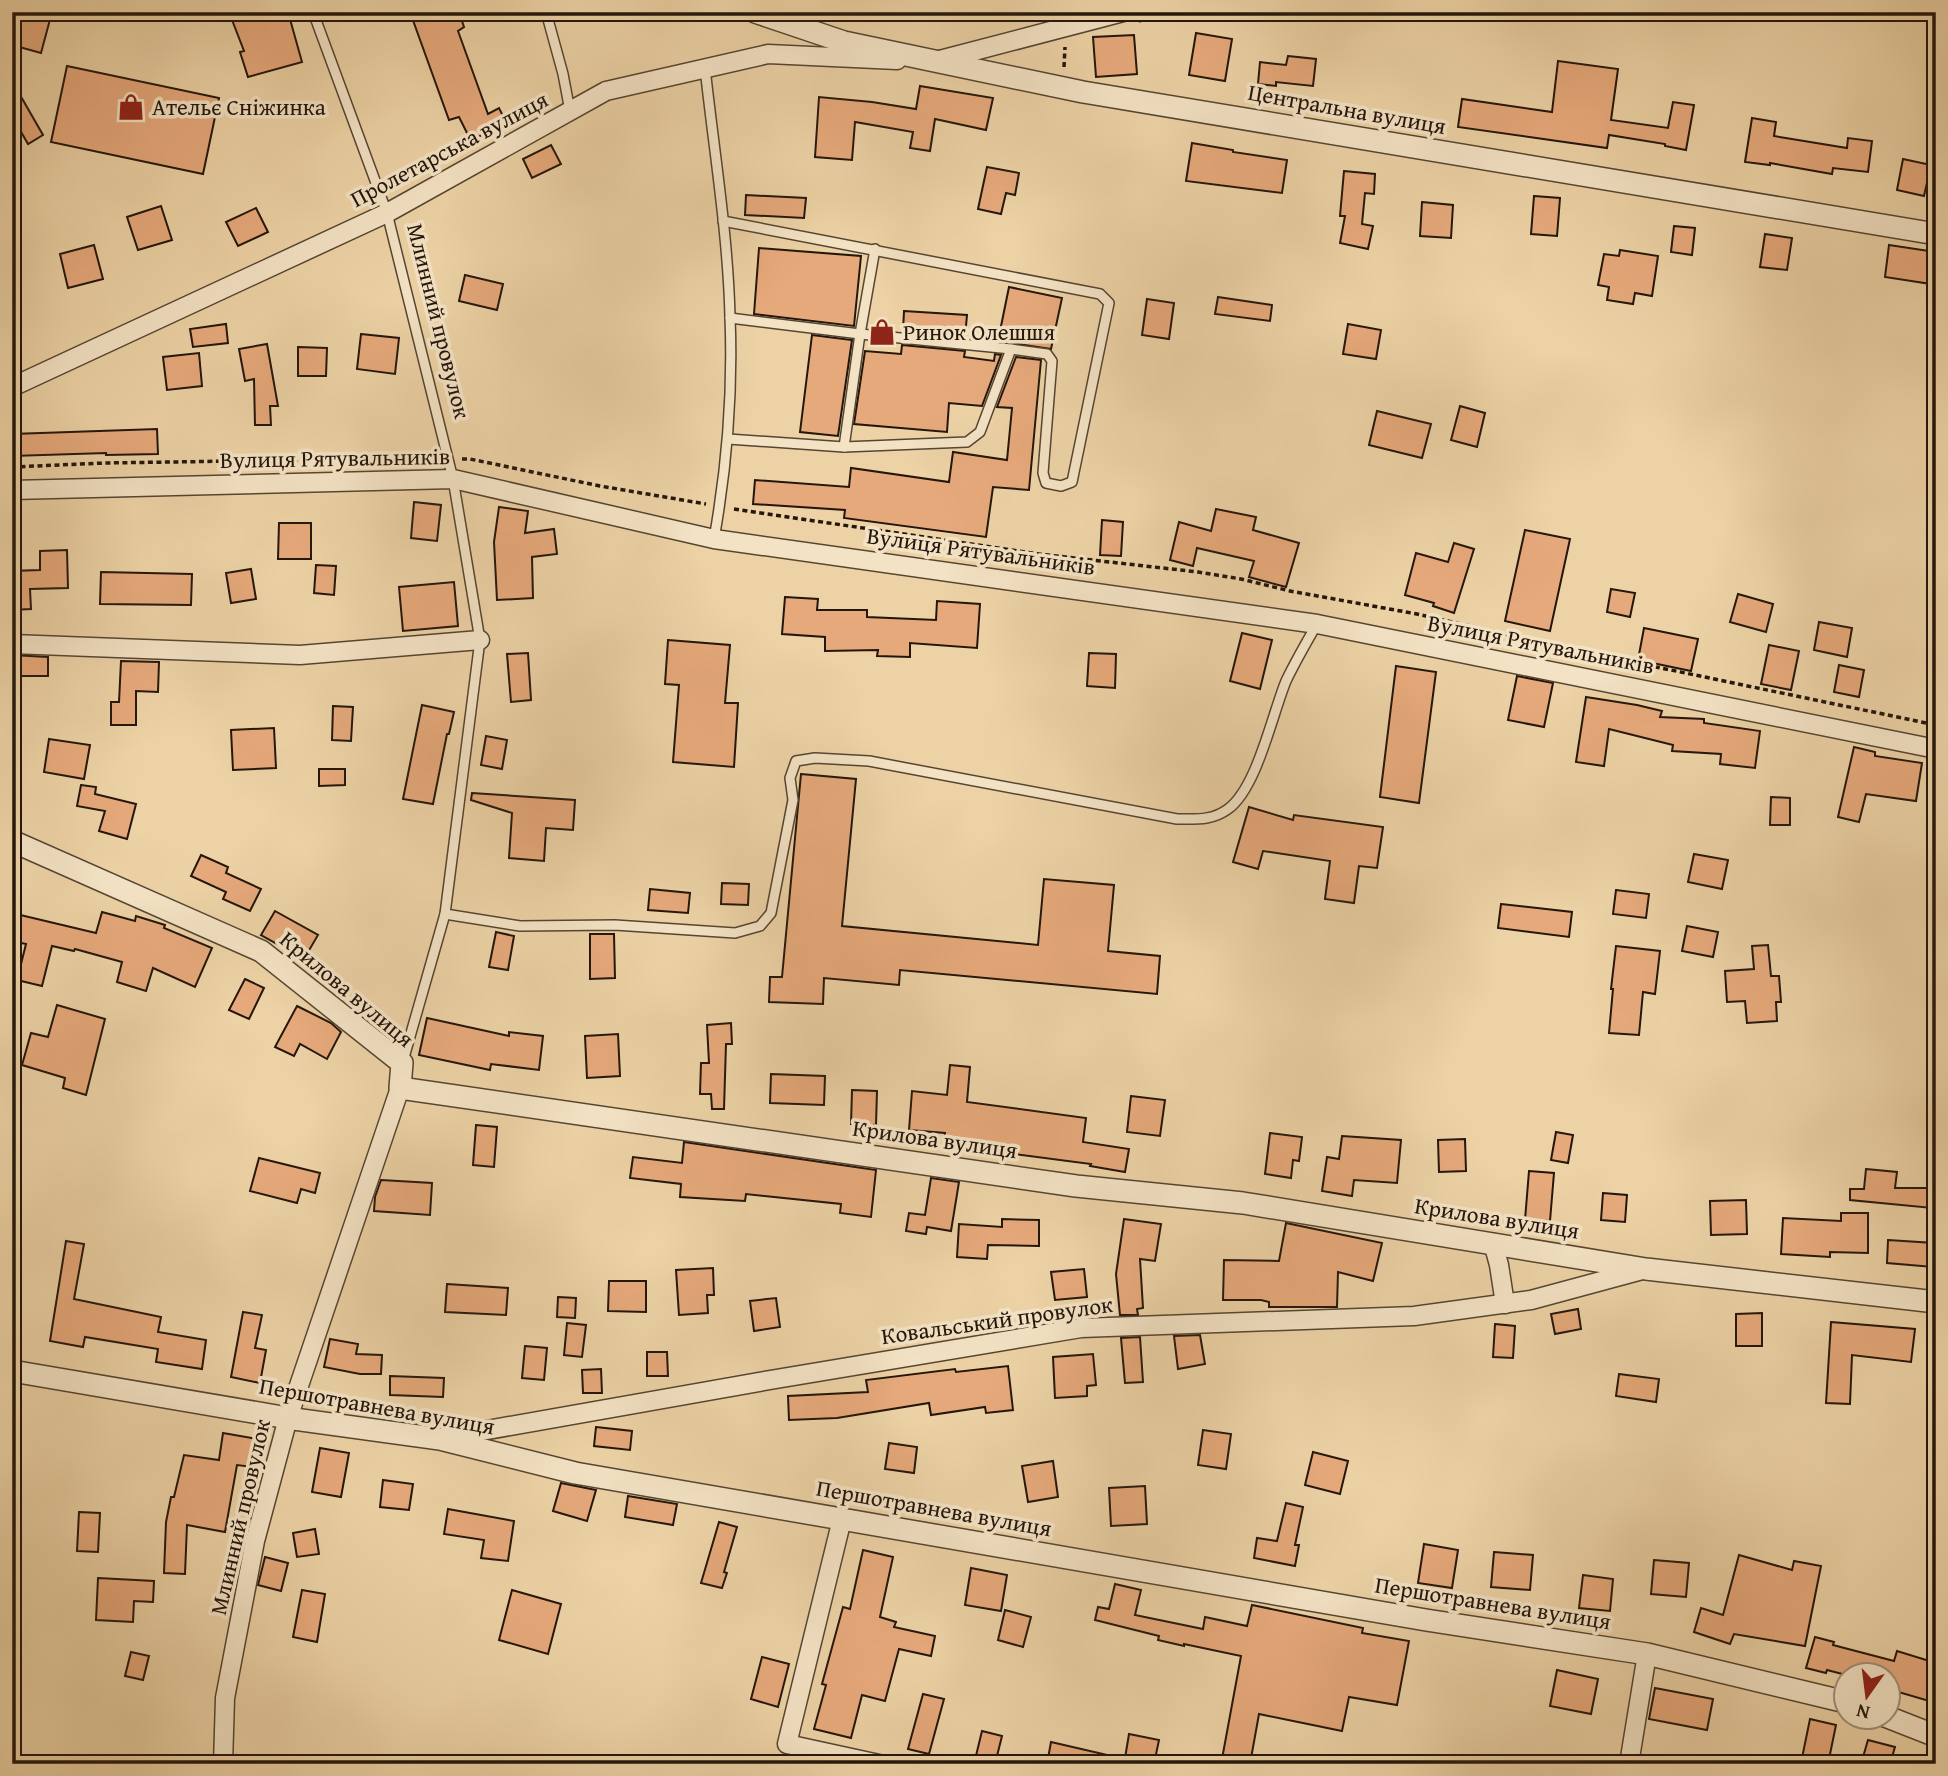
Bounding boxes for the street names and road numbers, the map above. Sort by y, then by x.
street label: Центральна вулиця [1246,75,1449,142]
street label: Пролетарська вулиця [344,82,554,215]
street label: Млинний провулок [399,220,480,422]
street label: Вулиця Рятувальників [220,439,450,476]
street label: Вулиця Рятувальників [865,518,1097,583]
street label: Вулиця Рятувальників [1425,605,1657,682]
street label: Крилова вулиця [273,923,422,1055]
street label: Крилова вулиця [851,1111,1020,1166]
street label: Крилова вулиця [1413,1188,1582,1247]
street label: Ковальський провулок [879,1287,1115,1352]
street label: Першотравнева вулиця [257,1369,498,1443]
street label: Млинний провулок [201,1416,278,1618]
street label: Першотравнева вулиця [814,1471,1055,1545]
street label: Першотравнева вулиця [1373,1568,1614,1637]

